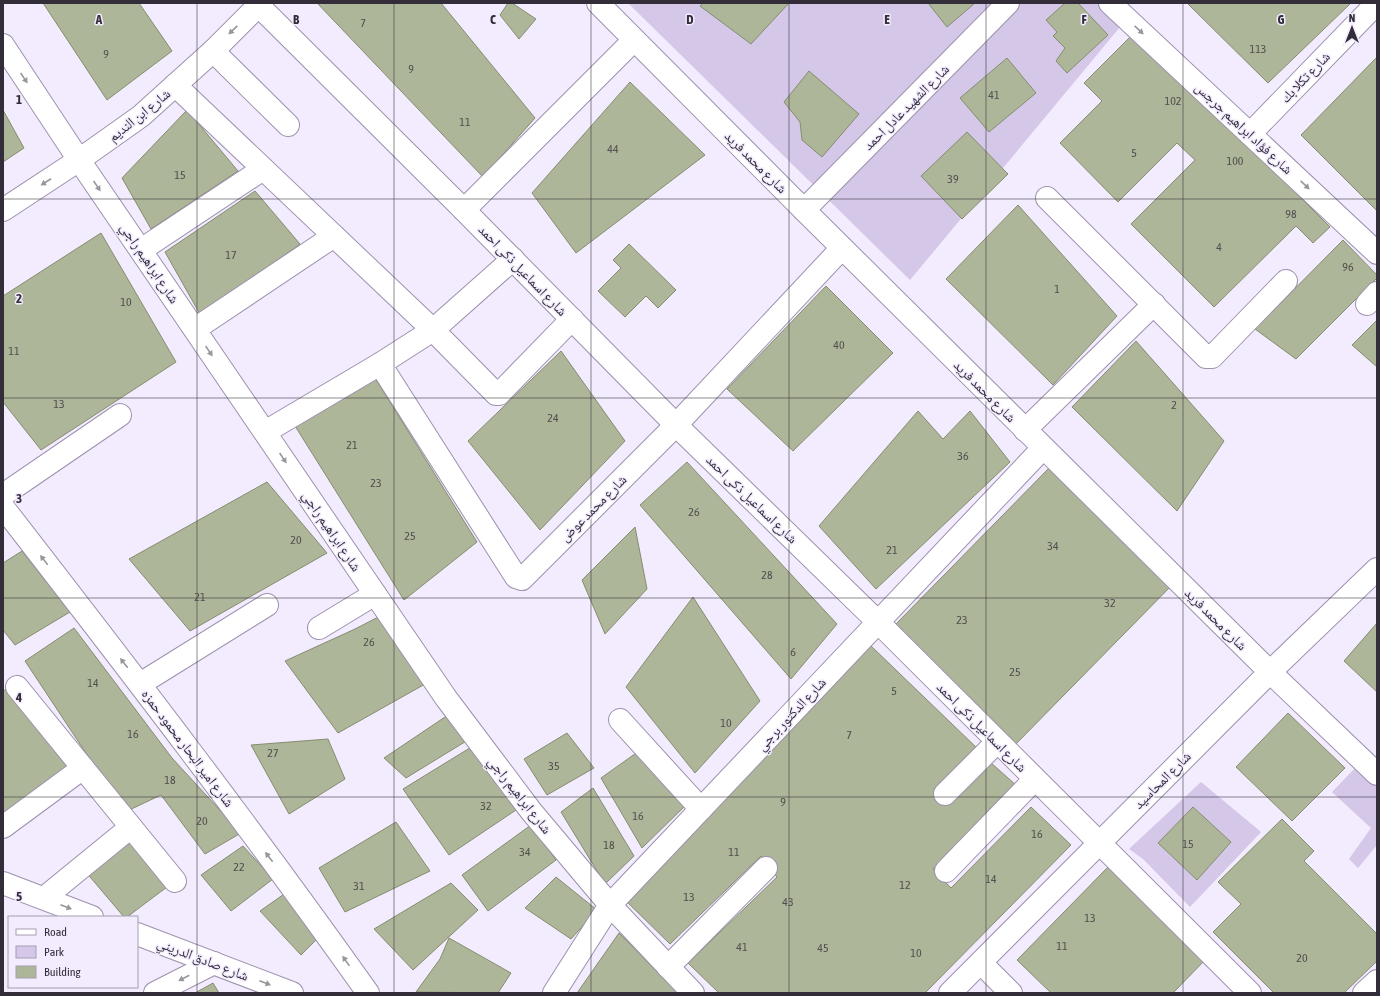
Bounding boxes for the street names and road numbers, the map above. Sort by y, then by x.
street label: شارع تكلا بك [1277,48,1335,107]
street label: شارع الشهيد عادل احمد [860,61,954,155]
street label: شارع فؤاد ابراهيم جرجس [1191,79,1296,179]
street label: شارع ابن النديم [105,85,174,146]
street label: شارع محمد فريد [720,128,790,198]
street label: شارع ابراهيم راجي [114,220,183,308]
street label: شارع اسماعيل ذكى احمد [474,221,571,320]
street label: شارع محمد فريد [949,357,1019,427]
street label: شارع اسماعيل ذكى احمد [702,451,801,548]
street label: شارع محمد عوض [556,471,631,546]
street label: شارع ابراهيم راجي [296,488,365,576]
street label: شارع محمد فريد [1180,585,1250,655]
street label: شارع الدكتور برجي [753,674,832,756]
street label: شارع اسماعيل ذكى احمد [932,679,1030,777]
street label: شارع امير البحار محمود حمزه [137,686,237,811]
street label: شارع المحاسيد [1130,748,1195,813]
street label: شارع ابراهيم راجي [482,753,555,839]
street label: شارع صادق الدريني [154,934,251,987]

